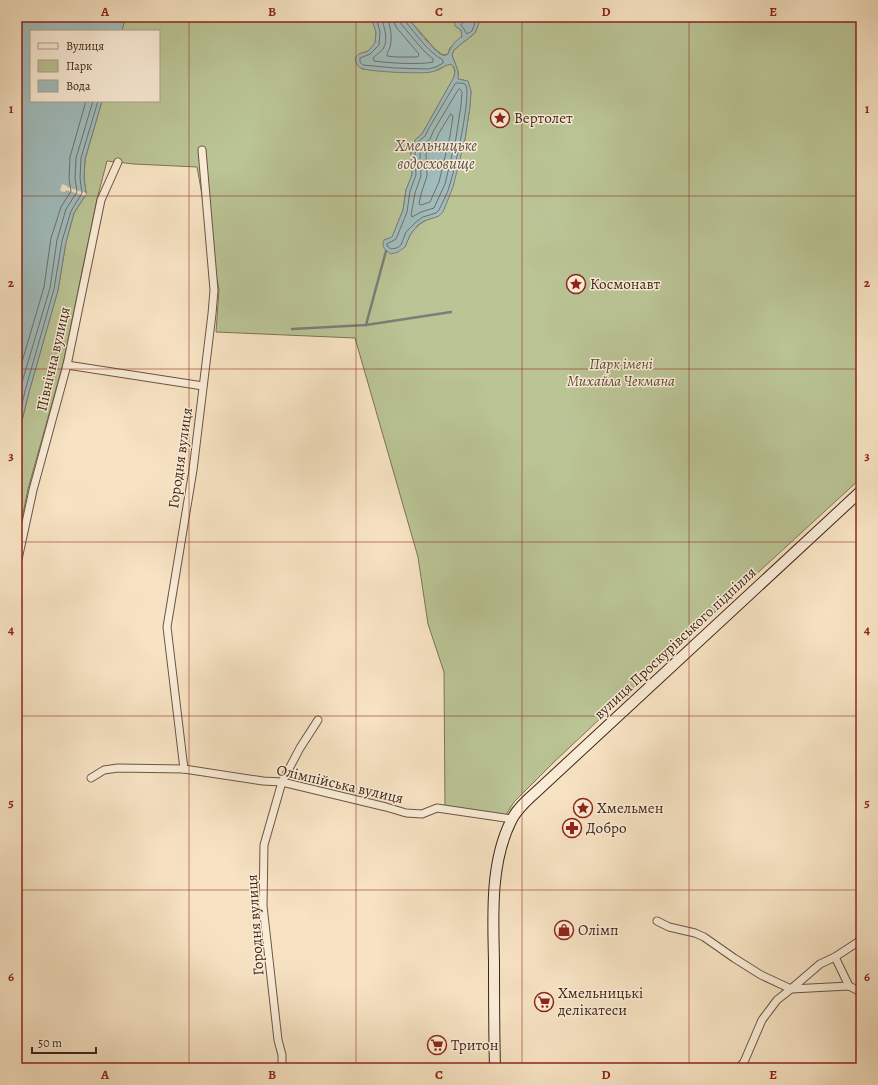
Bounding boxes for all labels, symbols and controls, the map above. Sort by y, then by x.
text: A [100,3,110,20]
text: B [268,3,276,20]
text: C [435,3,443,20]
text: D [601,3,611,20]
text: E [769,3,777,20]
legend [30,30,160,102]
text: Вулиця [66,38,104,54]
text: Парк [66,58,92,74]
text: Вода [66,78,91,94]
text: 1 [9,100,14,117]
text: 1 [865,100,870,117]
place icon: Вертолет [489,107,511,129]
place label: Вертолет [514,108,573,128]
water label: Хмельницьке водосховище [394,135,477,175]
place icon: Космонавт [565,273,587,295]
text: 2 [8,274,15,291]
place label: Космонавт [590,274,661,294]
text: 2 [864,274,871,291]
street label: Північна вулиця [31,305,75,413]
park label: Парк імені Михайла Чекмана [567,354,675,391]
street label: Городня вулиця [163,406,197,510]
text: 3 [8,447,14,464]
text: 3 [864,447,870,464]
street label: вулиця Проскурівського підпілля [590,562,760,724]
text: 4 [8,621,14,638]
text: 4 [864,621,870,638]
street label: Олімпійська вулиця [275,760,405,808]
text: 5 [8,794,14,811]
text: 5 [864,794,870,811]
place icon: Хмельмен [572,797,594,819]
place label: Хмельмен [597,798,664,818]
pharmacy icon: Добро [561,817,583,839]
place label: Добро [586,818,627,838]
street label: Городня вулиця [241,874,269,976]
shop icon: Олімп [553,919,575,941]
place label: Олімп [578,920,619,940]
text: 6 [8,968,14,985]
text: 6 [864,968,870,985]
place label: Хмельницькі делікатеси [557,983,643,1020]
supermarket icon: Хмельницькі делікатеси [533,991,555,1013]
scale bar [32,1029,96,1055]
supermarket icon: Тритон [426,1034,448,1056]
text: 50 m [38,1035,62,1051]
place label: Тритон [451,1035,499,1055]
text: A [100,1066,110,1083]
text: B [268,1066,276,1083]
text: C [435,1066,443,1083]
text: D [601,1066,611,1083]
text: E [769,1066,777,1083]

